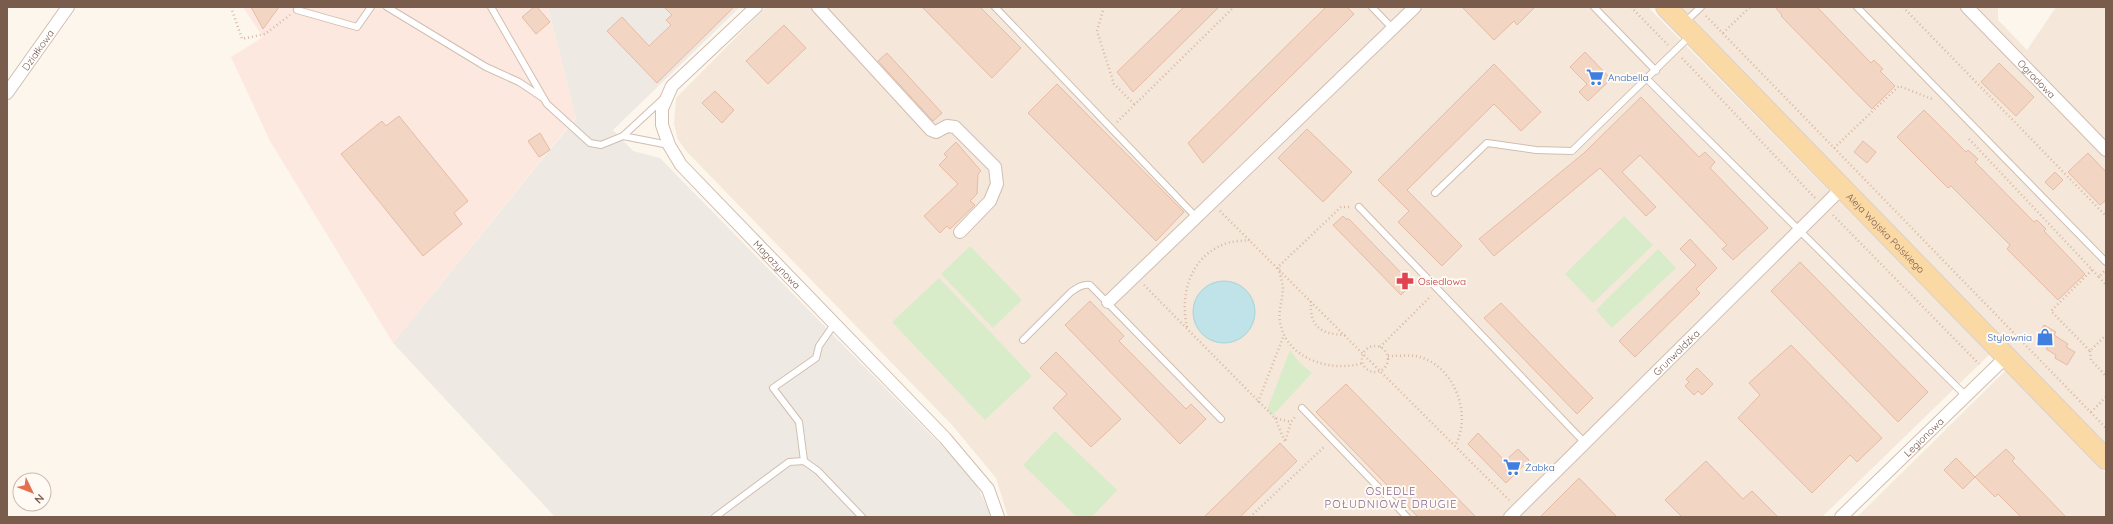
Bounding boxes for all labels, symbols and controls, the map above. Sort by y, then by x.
street label: Działkowa [19,27,57,73]
street label: Ogrodowa [2014,57,2058,101]
supermarket icon: Anabella [1585,67,1605,87]
place label: Anabella [1608,71,1649,84]
street label: Aleja Wojska Polskiego [1843,190,1927,276]
street label: Magazynowa [750,238,803,292]
pharmacy icon: Osiedlowa [1395,271,1415,291]
place label: Osiedlowa [1418,275,1466,288]
street label: Grunwaldzka [1651,327,1703,379]
shop icon: Stylownia [2035,327,2055,347]
place label: Stylownia [1988,331,2032,344]
street label: Legionowa [1901,415,1947,460]
supermarket icon: Żabka [1502,457,1522,477]
place label: Żabka [1525,461,1555,474]
north arrow [12,472,52,512]
district label: OSIEDLE POŁUDNIOWE DRUGIE [1325,484,1457,511]
text: N [31,491,47,507]

